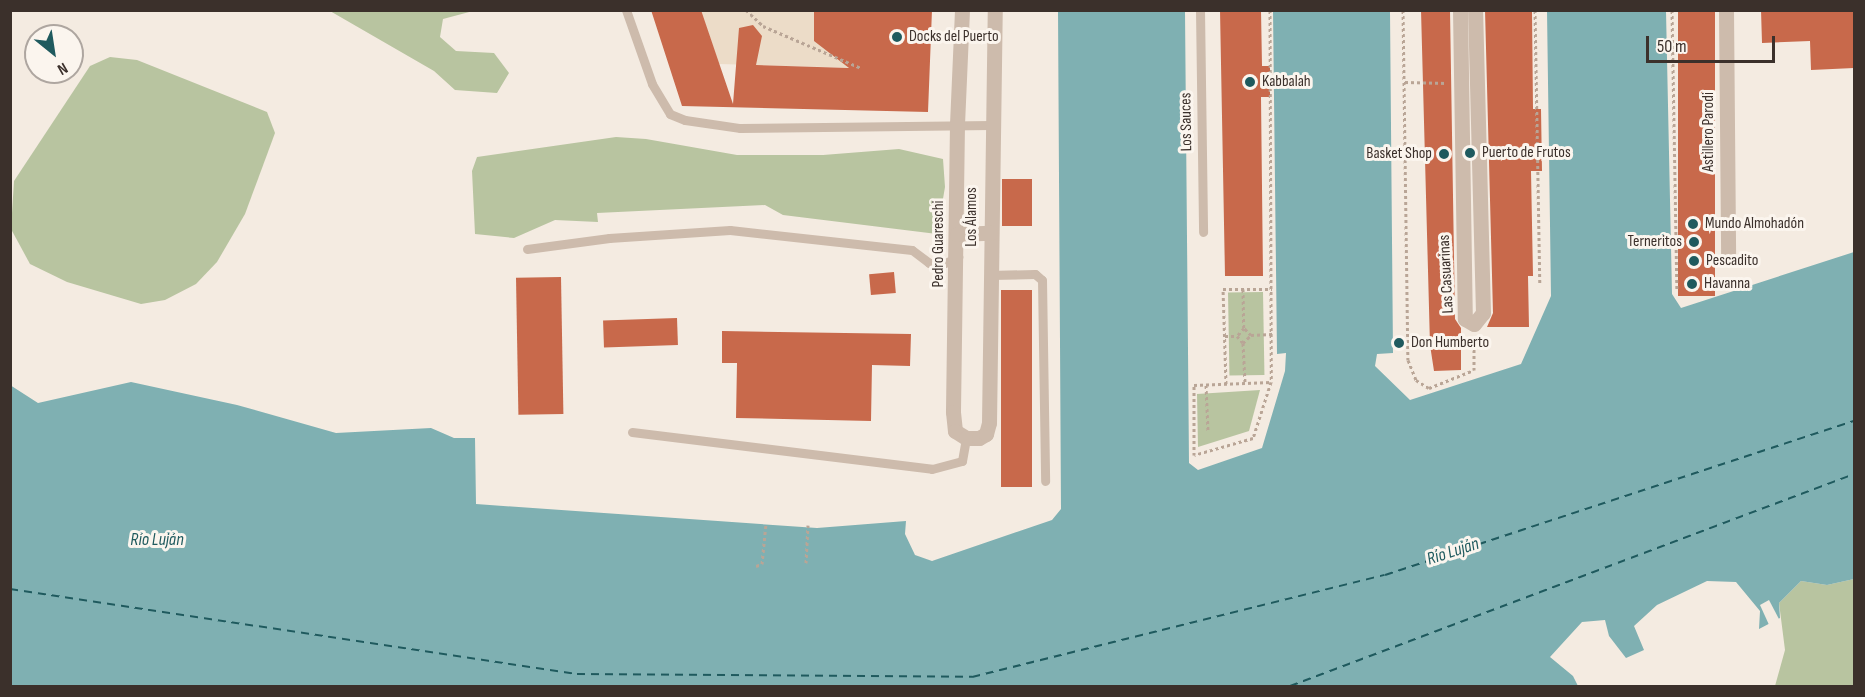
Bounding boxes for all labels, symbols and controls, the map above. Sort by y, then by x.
north arrow [24,24,84,84]
scale bar [1649,24,1778,62]
place label: Docks del Puerto [909,27,999,47]
marker: Docks del Puerto [890,30,904,44]
text: 50 m [1657,36,1687,57]
text: N [54,58,71,79]
place label: Kabbalah [1262,72,1311,92]
marker: Kabbalah [1243,75,1257,89]
street label: Los Sauces [1177,92,1197,152]
street label: Astillero Parodi [1699,92,1719,172]
place label: Puerto de Frutos [1482,143,1571,163]
place label: Basket Shop [1366,144,1432,164]
marker: Puerto de Frutos [1463,146,1477,160]
marker: Basket Shop [1437,147,1451,161]
street label: Los Álamos [962,187,982,247]
street label: Pedro Guareschi [929,201,949,287]
place label: Mundo Almohadón [1705,214,1804,234]
marker: Mundo Almohadón [1686,217,1700,231]
place label: Terneritos [1628,232,1682,252]
street label: Las Casuarinas [1435,234,1459,314]
marker: Terneritos [1687,235,1701,249]
place label: Pescadito [1706,251,1758,271]
marker: Pescadito [1687,254,1701,268]
place label: Havanna [1704,274,1750,294]
marker: Havanna [1685,277,1699,291]
place label: Don Humberto [1411,333,1489,353]
marker: Don Humberto [1392,336,1406,350]
water label: Río Luján [130,529,184,551]
water label: Río Luján [1424,533,1482,571]

